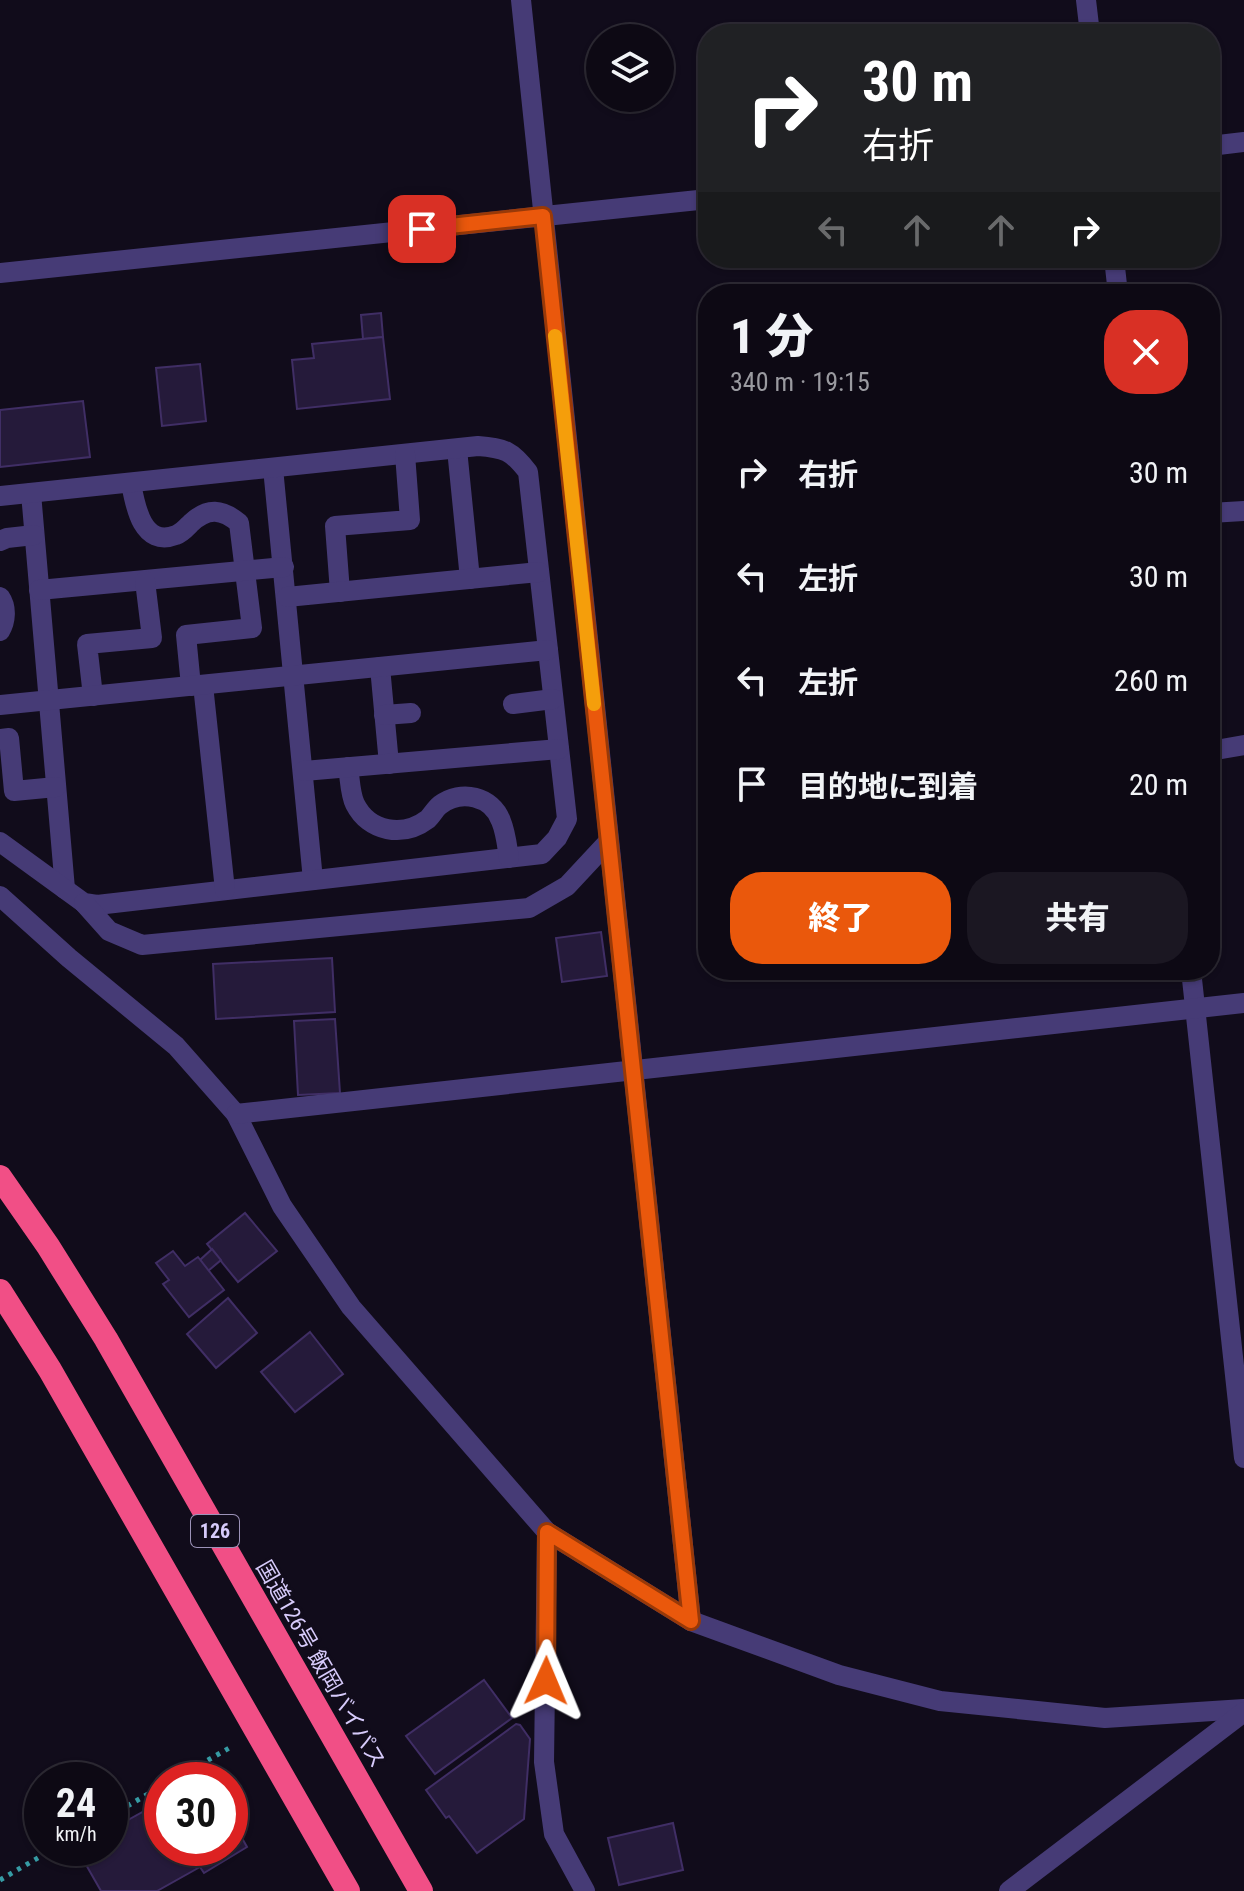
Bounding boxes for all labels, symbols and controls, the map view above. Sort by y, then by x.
map controls [586,24,674,112]
button: layers [586,24,674,112]
text: 30 m [862,49,973,115]
icon: right [730,56,834,160]
text: 右折 [862,125,934,167]
pin [388,195,456,263]
icon: arrive [400,207,444,251]
icon: left [811,208,855,252]
icon: ahead [895,208,939,252]
icon: ahead [979,208,1023,252]
icon: right [1063,208,1107,252]
text: 1 分 [730,308,813,365]
button: close [1104,310,1188,394]
text: 340 m · 19:15 [730,367,870,397]
icon: right [730,450,774,494]
text: 30 m [1129,455,1188,490]
text: 右折 [798,457,858,492]
icon: left [730,554,774,598]
text: 30 m [1129,559,1188,594]
text: 左折 [798,561,858,596]
icon: left [730,658,774,702]
text: 260 m [1114,663,1188,698]
text: 左折 [798,665,858,700]
icon: arrive [730,762,774,806]
text: 20 m [1129,767,1188,802]
text: 目的地に到着 [798,769,978,804]
button: 終了 [730,872,951,964]
button: 共有 [967,872,1188,964]
road number: 126 [191,1515,239,1547]
street label: 国道126号 飯岡バイパス [251,1556,391,1772]
position arrow [504,1639,588,1723]
speed limit sign: 30 [144,1762,248,1866]
text: 24 [56,1780,96,1827]
text: km/h [55,1822,97,1846]

